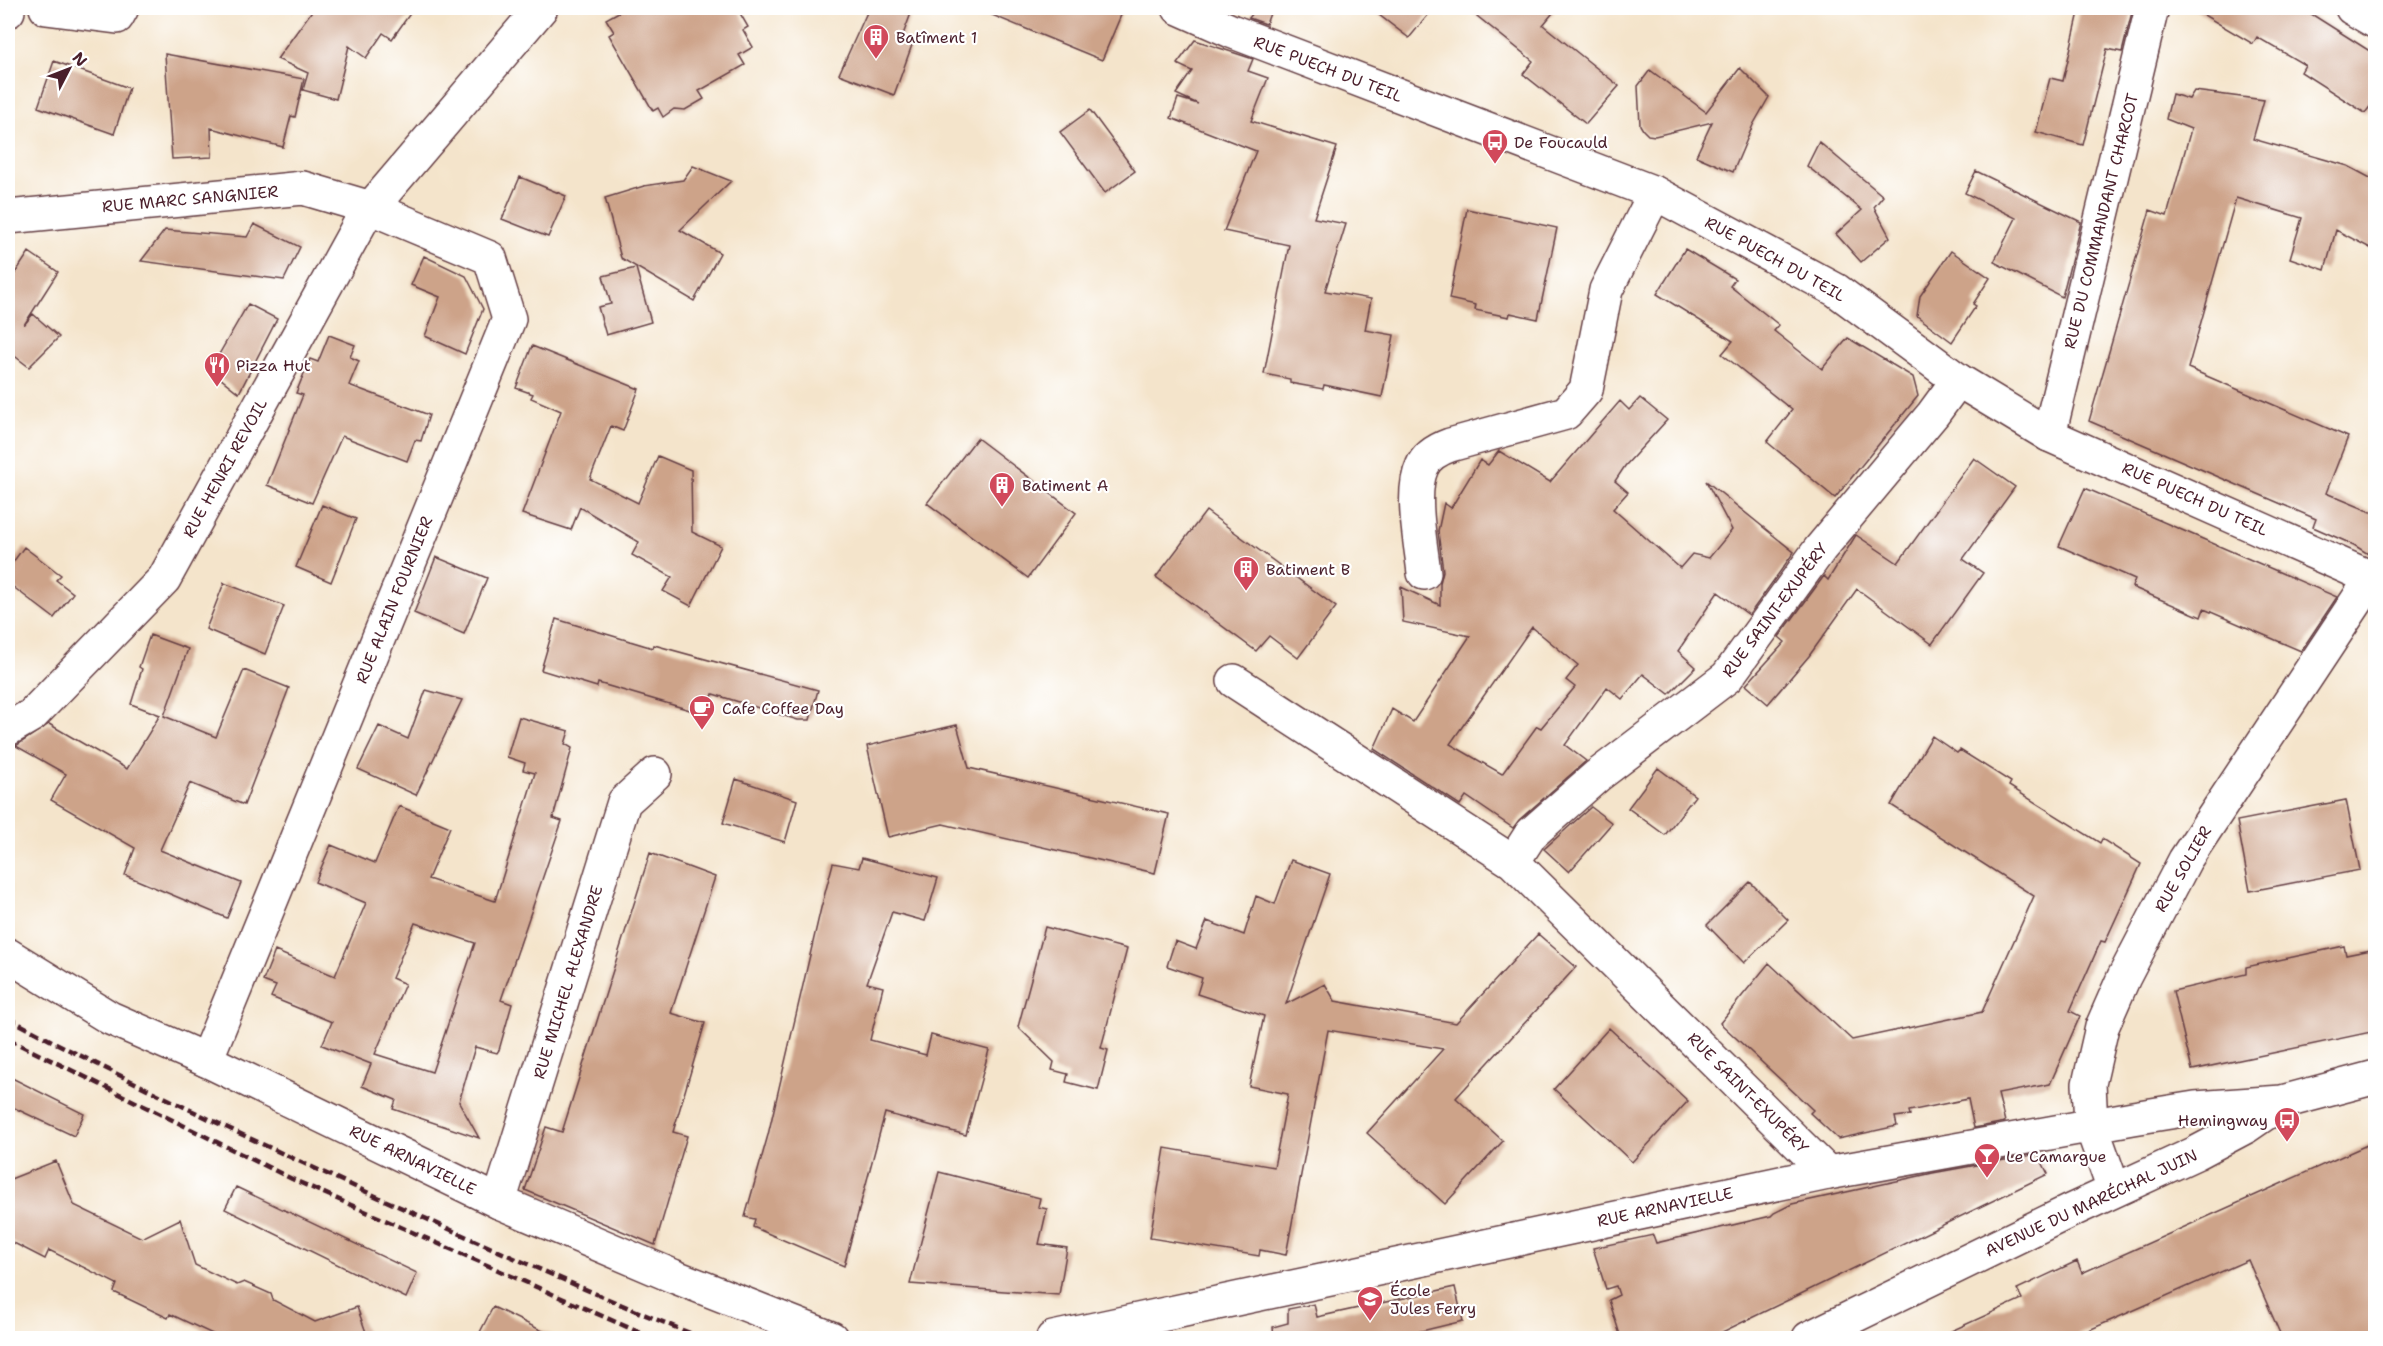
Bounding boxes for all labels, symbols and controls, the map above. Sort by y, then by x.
building icon: Batîment 1 [861,22,891,60]
place label: Batîment 1 [896,27,977,48]
street label: RUE PUECH DU TEIL [1251,31,1405,107]
north arrow [39,39,99,99]
text: N [68,48,92,71]
street label: RUE DU COMMANDANT CHARCOT [2059,91,2143,351]
bus stop icon: De Foucauld [1480,127,1510,165]
place label: De Foucauld [1514,132,1608,153]
street label: RUE MARC SANGNIER [101,181,279,217]
street label: RUE PUECH DU TEIL [1701,212,1849,306]
restaurant icon: Pizza Hut [202,350,232,388]
place label: Pizza Hut [236,355,311,376]
street label: RUE HENRI REVOIL [178,394,272,541]
street label: RUE PUECH DU TEIL [2119,457,2271,541]
building icon: Batiment A [987,470,1017,508]
place label: Batiment A [1022,475,1108,496]
street label: RUE ALAIN FOURNIER [351,513,437,687]
street label: RUE SAINT-EXUPÉRY [1718,538,1833,681]
building icon: Batiment B [1231,554,1261,592]
place label: Batiment B [1266,559,1350,580]
cafe icon: Cafe Coffee Day [687,693,717,731]
place label: Cafe Coffee Day [722,698,844,719]
street label: RUE SOLIER [2150,822,2216,916]
street label: RUE MICHEL ALEXANDRE [529,883,607,1081]
street label: RUE SAINT-EXUPÉRY [1683,1028,1813,1158]
bus stop icon: Hemingway [2272,1105,2302,1143]
place label: Hemingway [2178,1110,2268,1131]
street label: RUE ARNAVIELLE [346,1120,480,1200]
bar icon: Le Camargue [1972,1141,2002,1179]
street label: AVENUE DU MARÉCHAL JUIN [1981,1144,2201,1262]
place label: Le Camargue [2006,1146,2107,1167]
street label: RUE ARNAVIELLE [1595,1182,1735,1232]
place label: École Jules Ferry [1390,1280,1476,1319]
school or university icon: École Jules Ferry [1355,1284,1385,1322]

